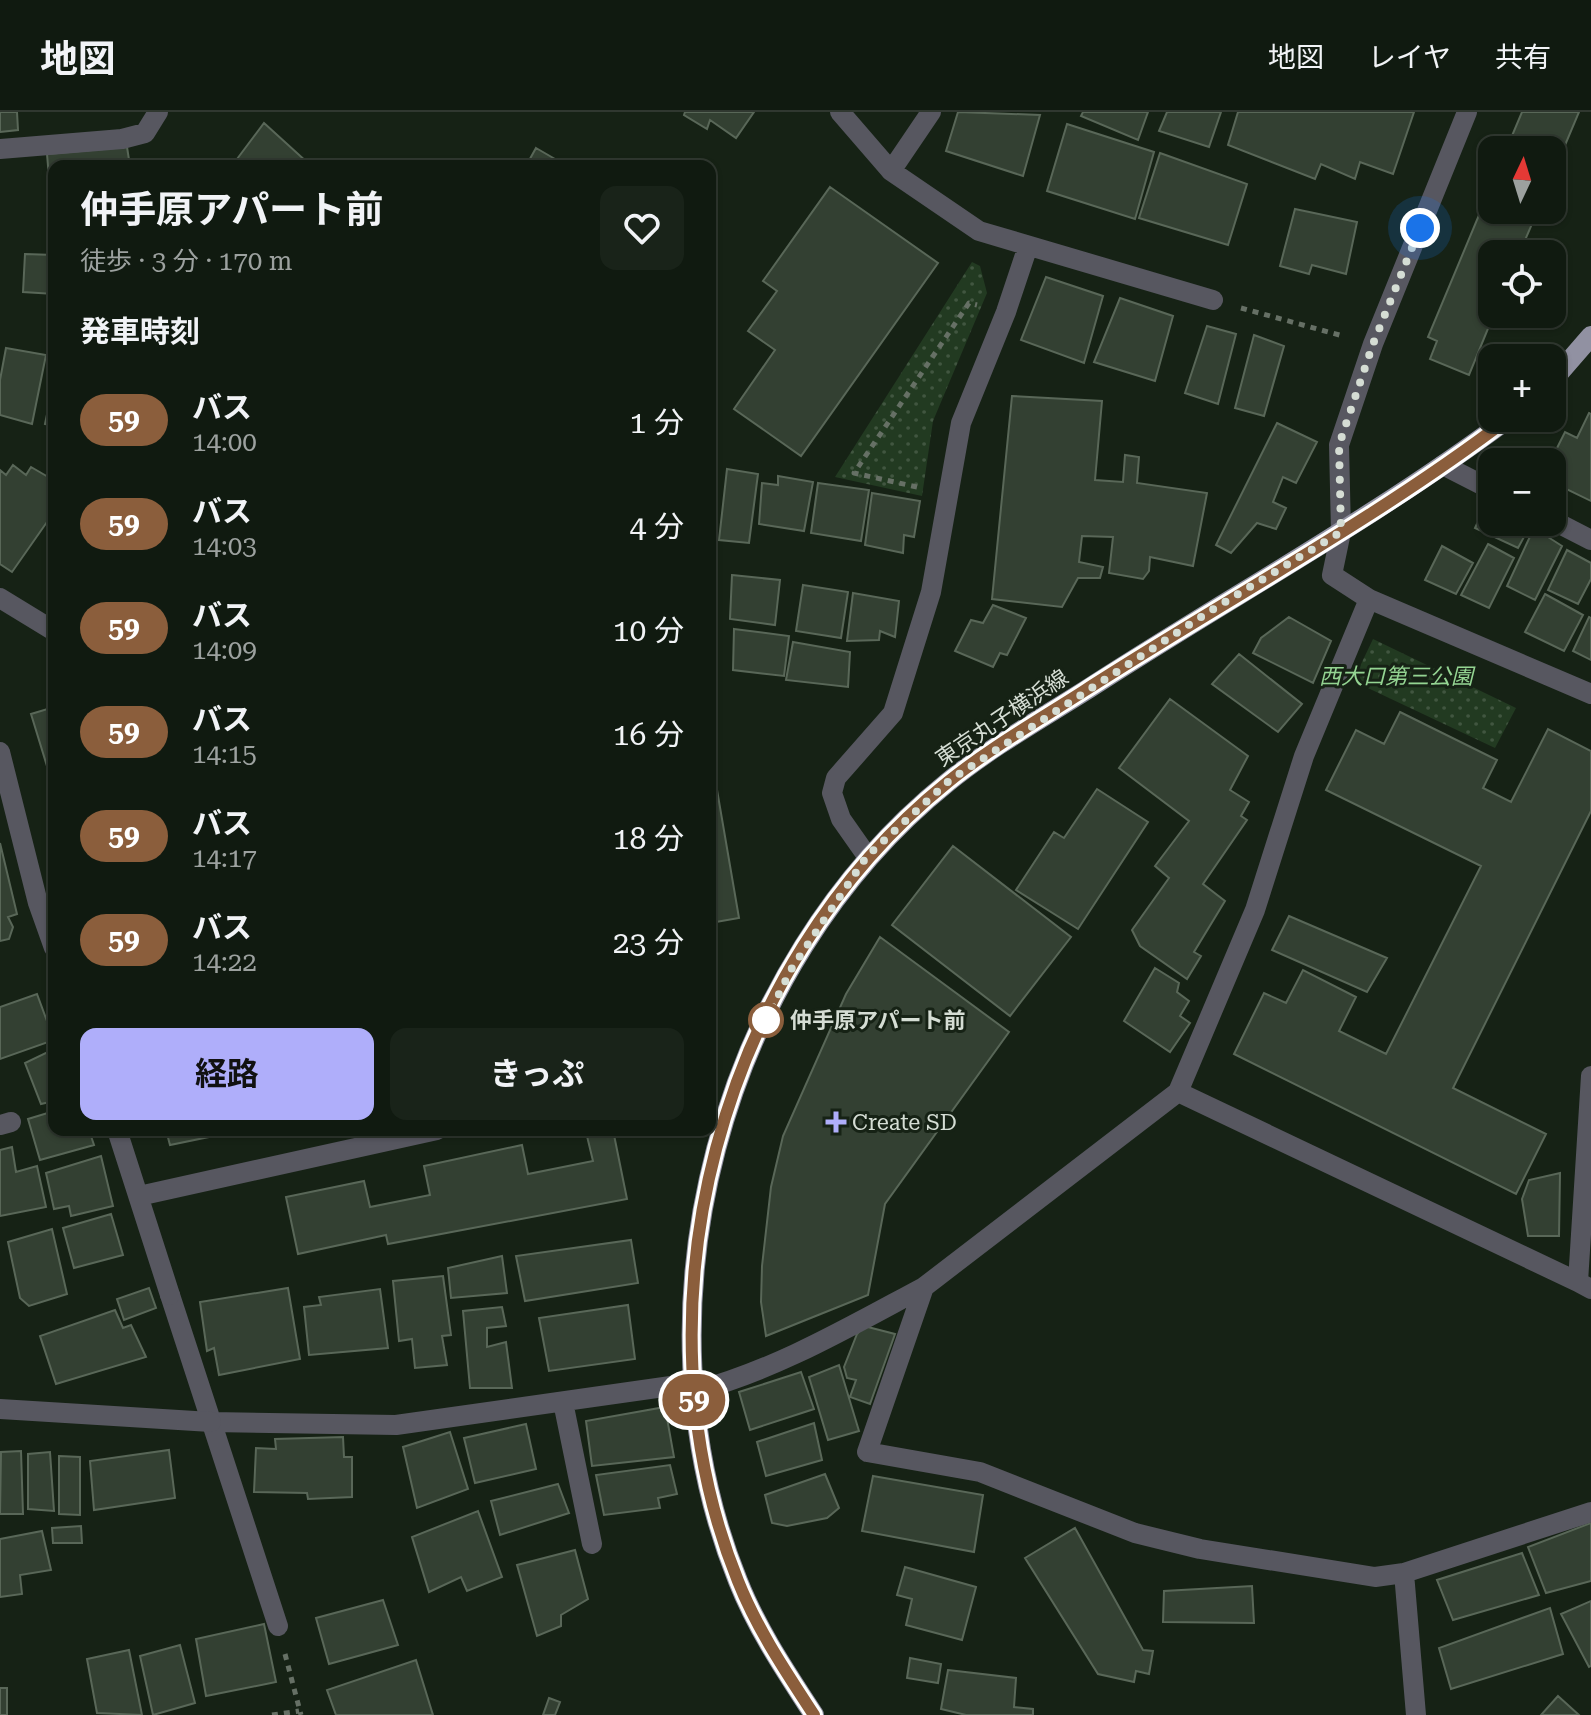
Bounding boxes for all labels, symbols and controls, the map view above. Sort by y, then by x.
text: 地図 [40,37,116,81]
text: 地図 [1268,41,1324,74]
text: レイヤ [1368,41,1451,74]
text: 共有 [1495,41,1551,74]
north arrow [1478,136,1566,224]
map controls [1478,136,1566,536]
button: heart [600,186,684,270]
text: 仲手原アパート前 [80,188,383,232]
your location [1400,208,1440,248]
button: locate [1478,240,1566,328]
text: 徒歩 · 3 分 · 170 m [80,246,293,276]
text: 発車時刻 [80,314,200,349]
button: + [1478,344,1566,432]
text: バス [192,390,252,425]
text: 59 [108,403,140,436]
text: 1 分 [630,405,684,440]
text: 14:00 [192,427,257,457]
button: − [1478,448,1566,536]
text: バス [192,494,252,529]
text: 59 [108,507,140,540]
text: 4 分 [630,509,684,544]
text: 14:03 [192,531,257,561]
text: バス [192,598,252,633]
text: 59 [108,611,140,644]
text: 10 分 [613,613,684,648]
text: 14:09 [192,635,257,665]
park label: 西大口第三公園 [1319,664,1476,689]
street label: 東京丸子横浜線 [931,665,1073,771]
text: バス [192,702,252,737]
text: 59 [108,715,140,748]
text: 16 分 [613,717,684,752]
text: 14:15 [192,739,257,769]
text: バス [192,806,252,841]
text: 59 [108,819,140,852]
text: 18 分 [613,821,684,856]
text: 14:17 [192,843,257,873]
text: バス [192,910,252,945]
text: 59 [108,923,140,956]
text: 23 分 [613,925,684,960]
text: 14:22 [192,947,257,977]
marker: 仲手原アパート前 [749,1003,783,1037]
place label: 仲手原アパート前 [790,1008,966,1033]
button: 経路 [80,1028,374,1120]
button: きっぷ [390,1028,684,1120]
place label: Create SD [852,1110,957,1135]
marker: Create SD [827,1113,845,1131]
line badge: 59 [658,1374,730,1426]
text: 59 [678,1383,710,1416]

